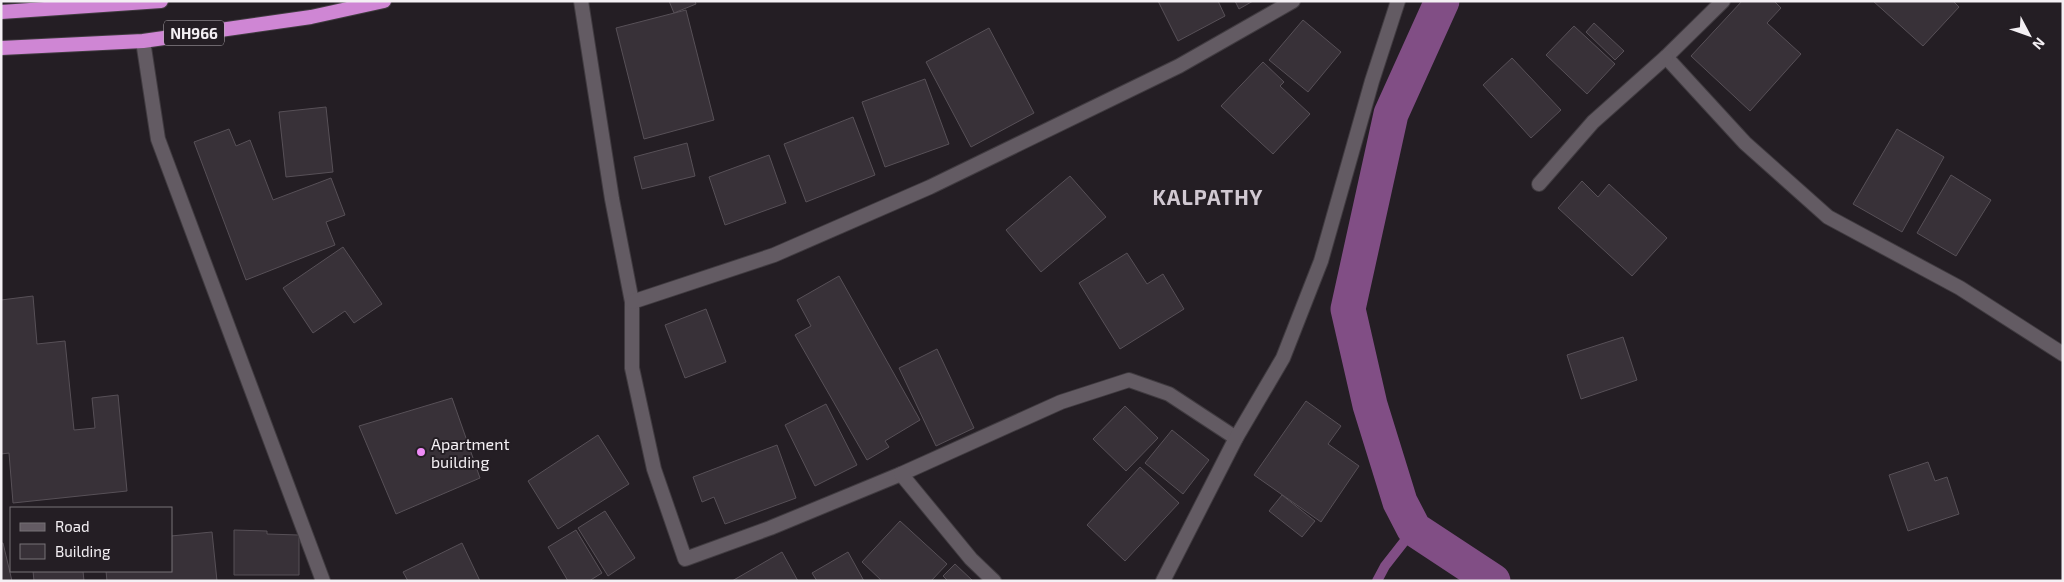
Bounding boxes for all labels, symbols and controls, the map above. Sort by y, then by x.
north arrow [2004,10,2054,60]
road number: NH966 [164,20,224,46]
text: N [2029,34,2049,53]
district label: KALPATHY [1153,184,1263,209]
place label: Apartment building [431,434,510,471]
marker: Apartment building [415,446,427,458]
legend [10,507,172,572]
text: Road [55,517,90,535]
text: Building [55,542,111,560]

